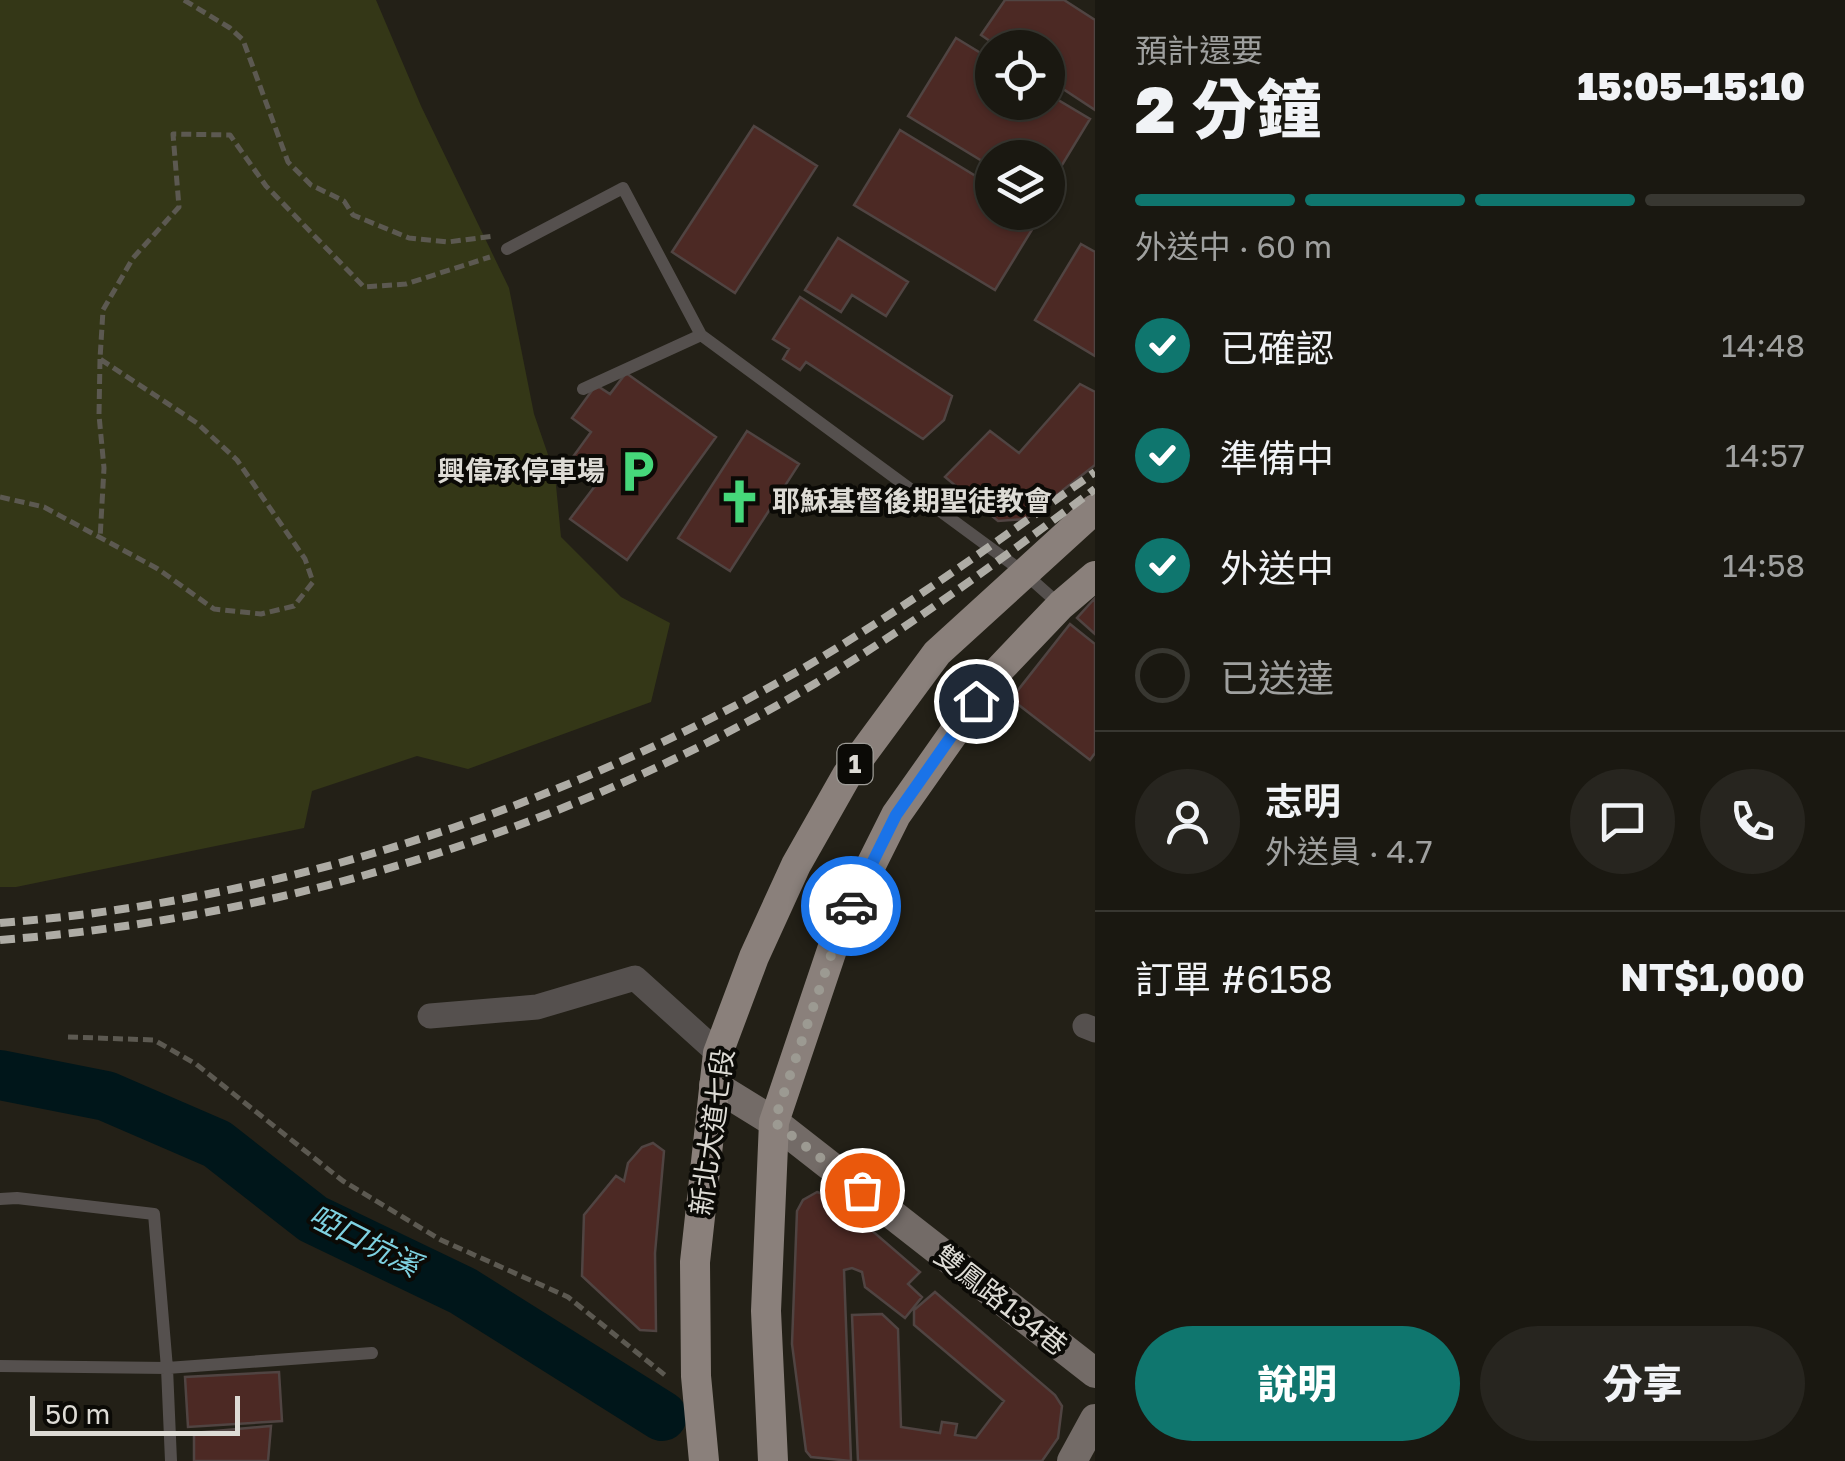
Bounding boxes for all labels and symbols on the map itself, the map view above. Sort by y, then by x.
parking icon: 興偉承停車場 [614,447,662,495]
place label: 興偉承停車場 [437,454,605,487]
church icon: 耶穌基督後期聖徒教會 [715,477,763,525]
place label: 耶穌基督後期聖徒教會 [772,484,1052,517]
pin [934,659,1019,744]
road number: 1 [838,744,872,784]
courier [801,856,901,956]
street label: 新北大道七段 [683,1046,740,1217]
pin [820,1148,905,1233]
water label: 啞口坑溪 [303,1197,430,1285]
street label: 雙鳳路134巷 [928,1238,1074,1362]
scale bar [30,1391,240,1436]

